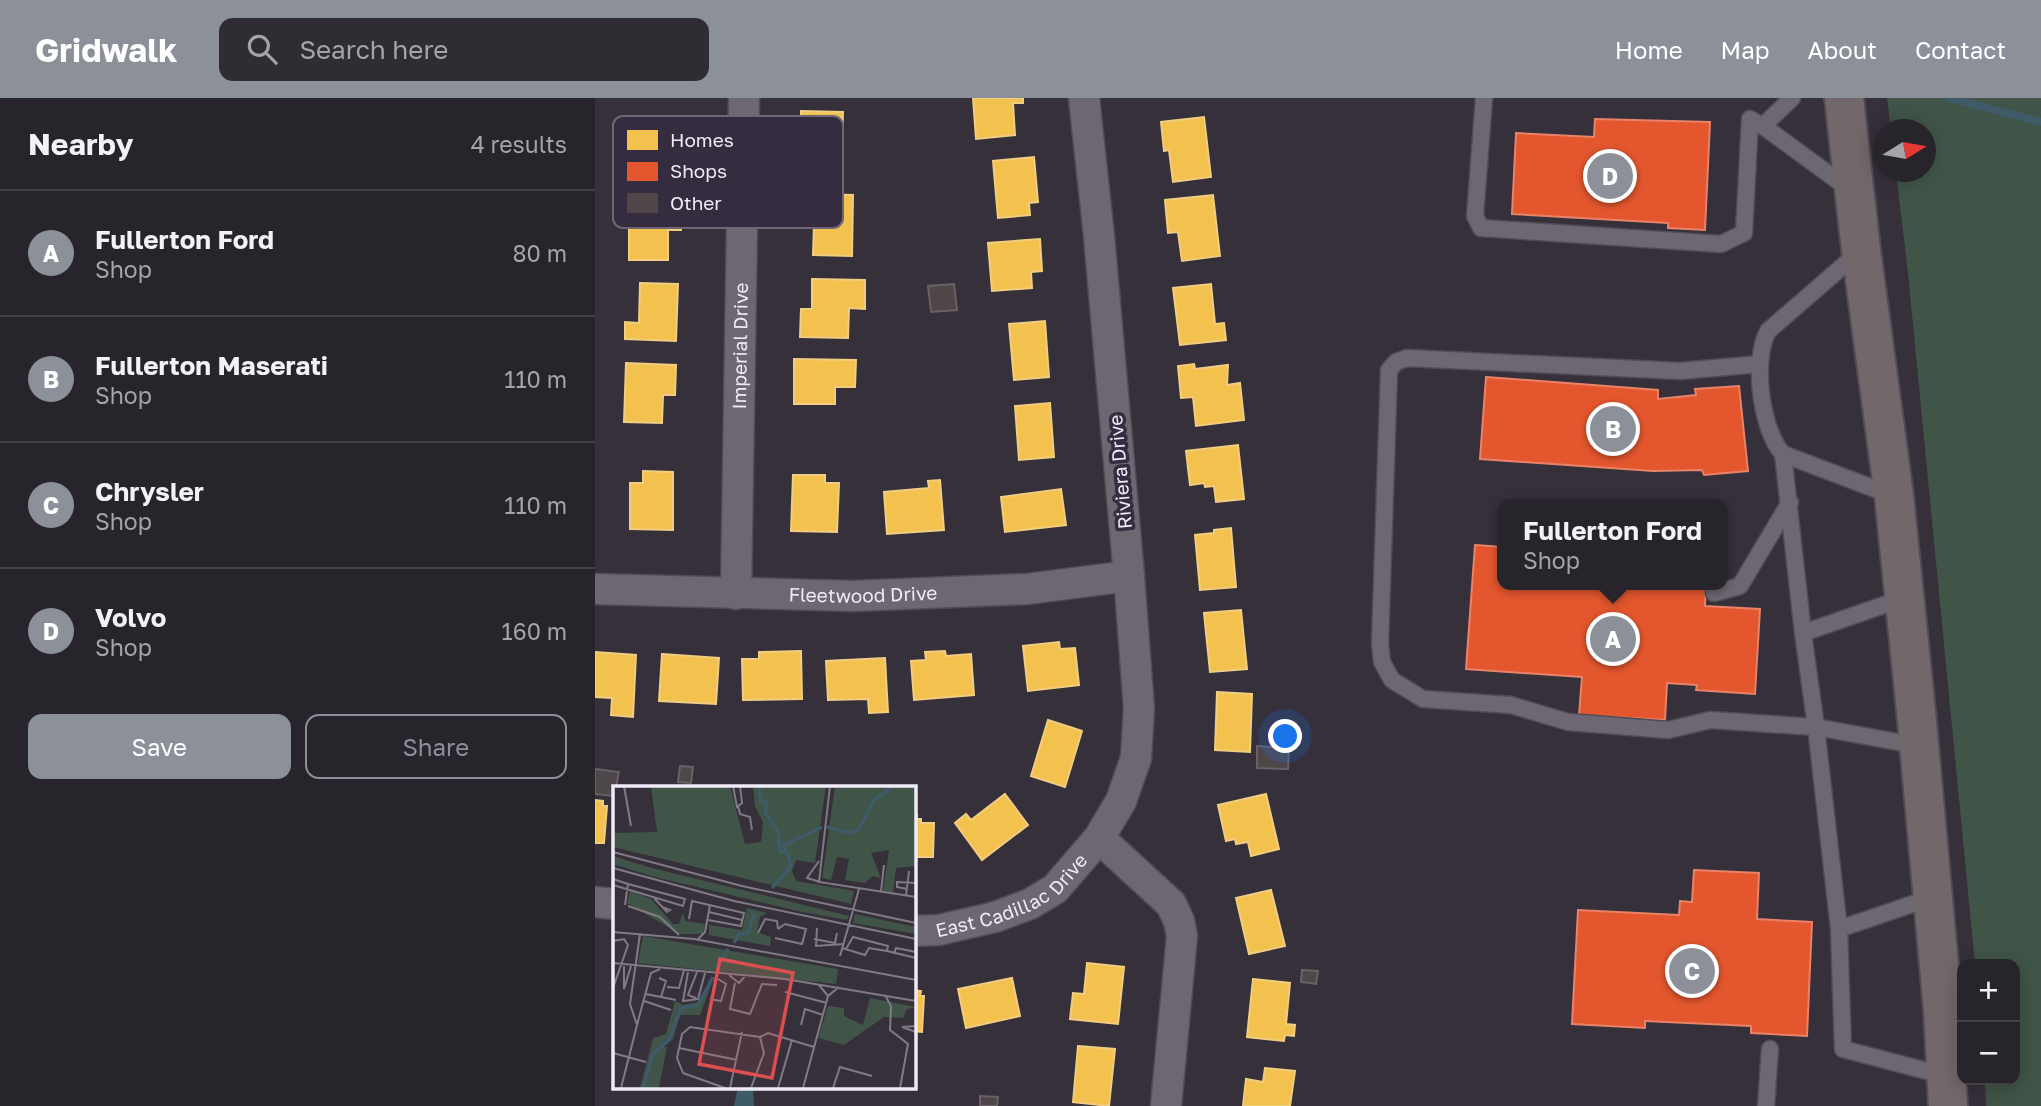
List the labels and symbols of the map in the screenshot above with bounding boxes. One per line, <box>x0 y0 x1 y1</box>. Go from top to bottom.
legend <box>613 116 843 228</box>
north arrow <box>1873 119 1936 182</box>
text: Homes <box>670 128 734 151</box>
pin: D <box>1587 150 1633 202</box>
text: Shops <box>670 159 727 182</box>
text: Other <box>670 191 722 214</box>
street label: Imperial Drive <box>727 282 752 410</box>
pin: B <box>1590 403 1636 455</box>
street label: Riviera Drive <box>1103 414 1136 530</box>
street label: Fleetwood Drive <box>788 581 938 607</box>
pin: A <box>1590 613 1636 665</box>
your location <box>1268 719 1302 753</box>
inset map <box>613 786 915 1088</box>
street label: East Cadillac Drive <box>933 849 1091 941</box>
pin: C <box>1669 945 1715 997</box>

